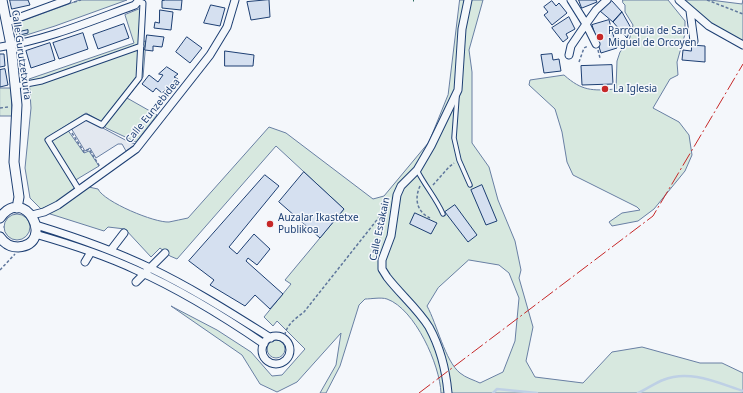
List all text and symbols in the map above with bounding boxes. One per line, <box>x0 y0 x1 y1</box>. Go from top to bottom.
street label: Calle Gurutzetxuria <box>9 9 33 101</box>
place label: Parroquia de San Miguel de Orcoyen <box>608 25 696 48</box>
marker: Parroquia de San Miguel de Orcoyen <box>595 32 605 42</box>
street label: Calle Eunzebidea <box>123 76 183 146</box>
place label: La Iglesia <box>613 83 657 95</box>
marker: La Iglesia <box>600 84 610 94</box>
street label: Calle Estakain <box>367 196 393 262</box>
place label: Auzalar Ikastetxe Publikoa <box>278 212 359 236</box>
marker: Auzalar Ikastetxe Publikoa <box>265 219 275 229</box>

